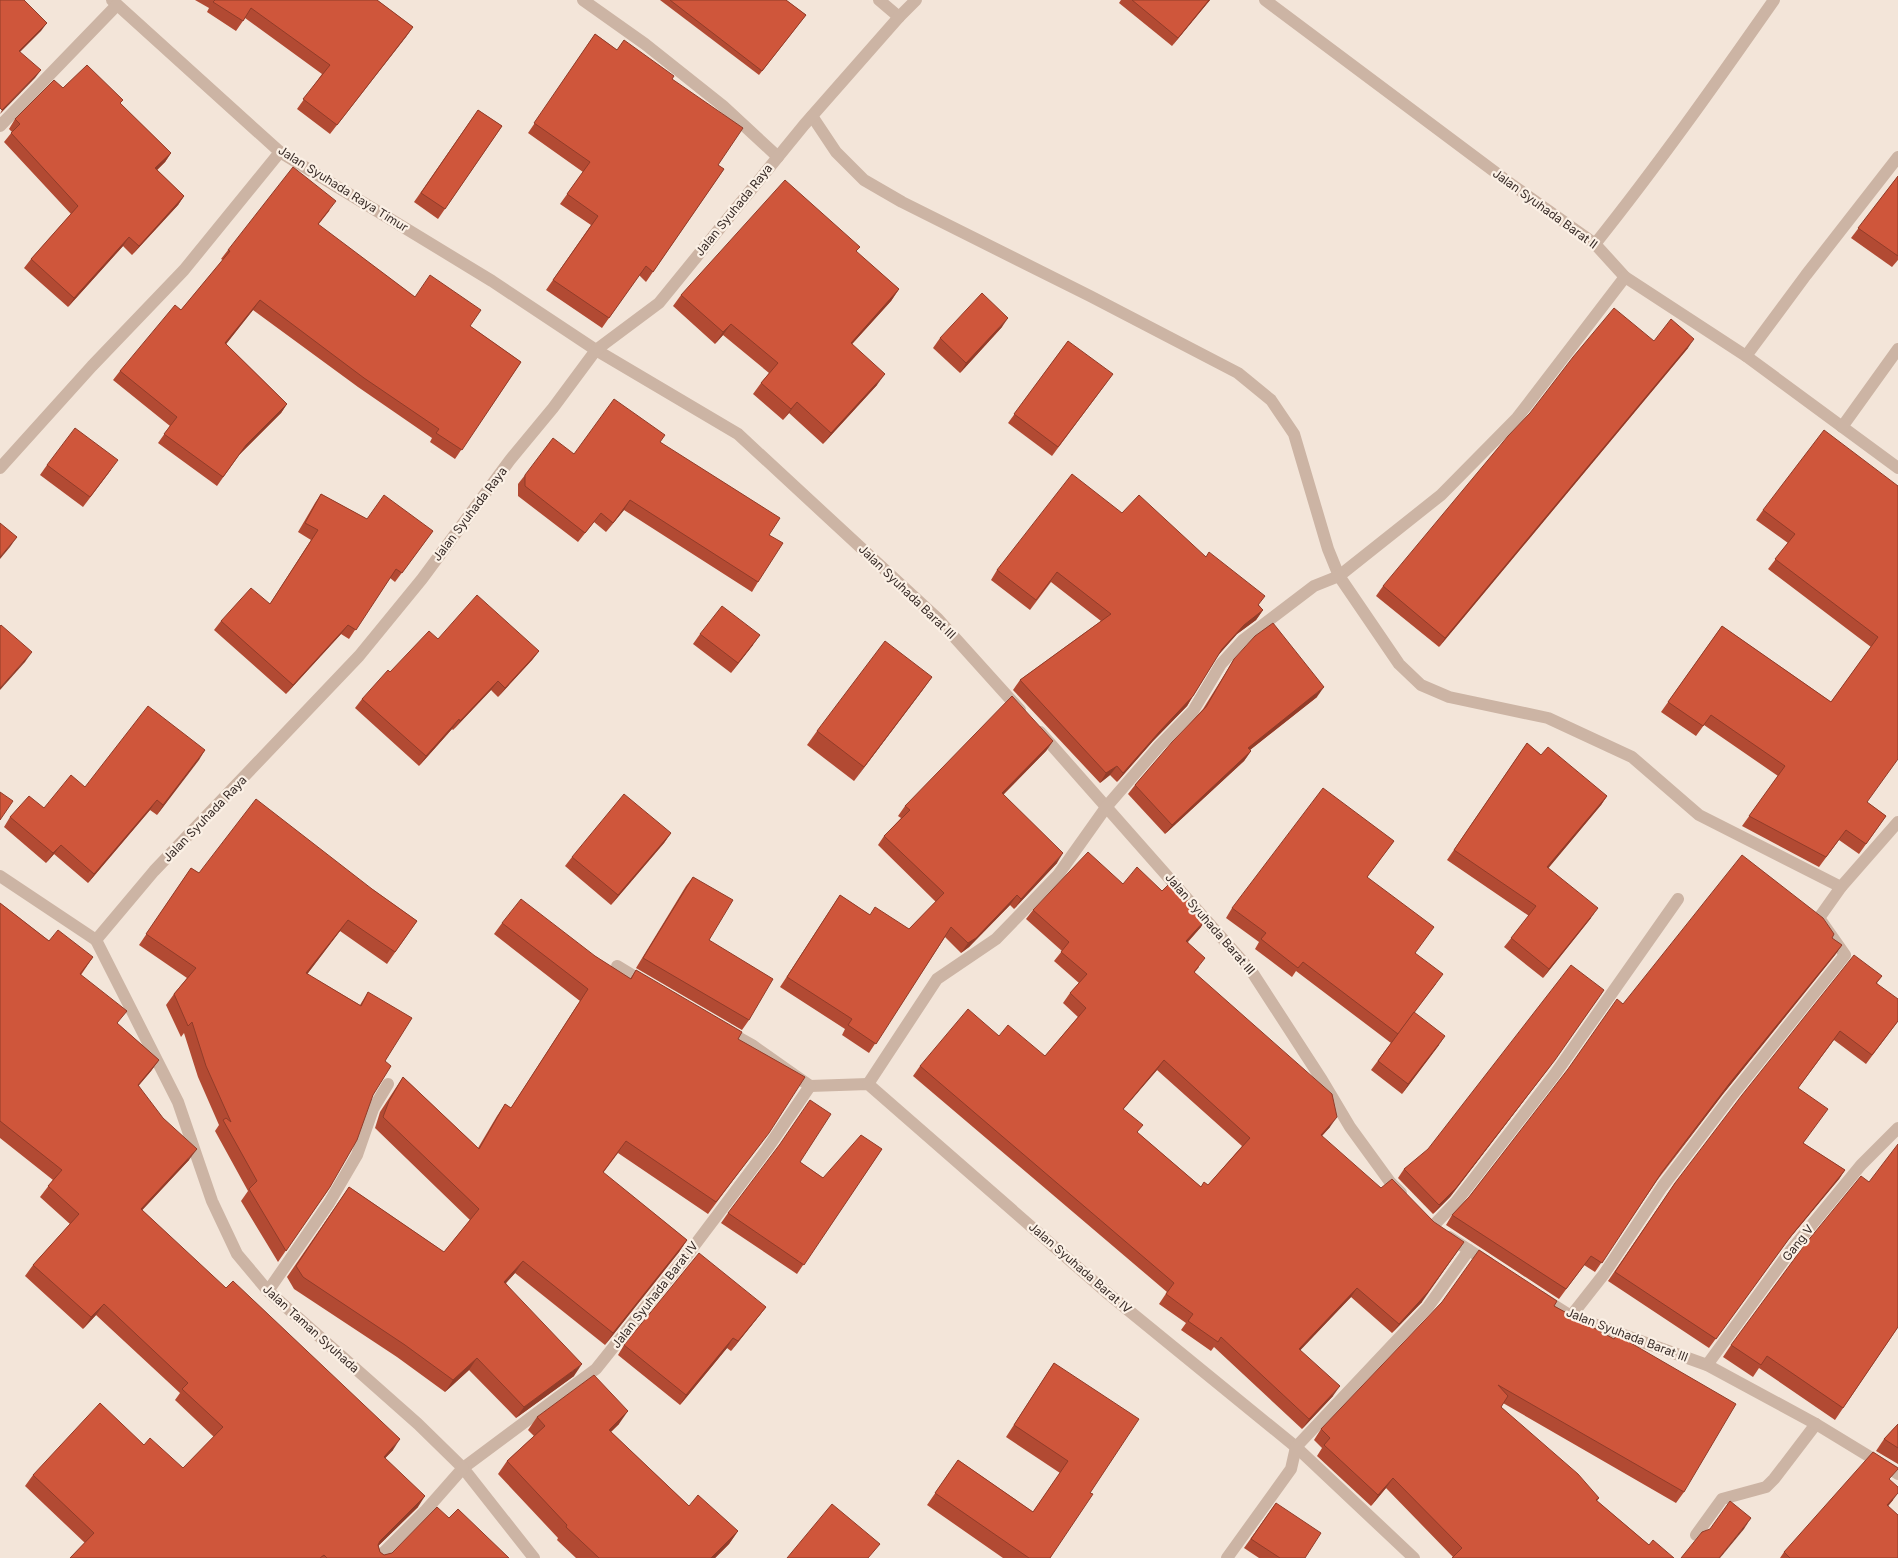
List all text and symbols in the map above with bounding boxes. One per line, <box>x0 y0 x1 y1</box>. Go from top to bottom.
street label: Jalan Syuhada Raya Timur <box>276 142 411 235</box>
street label: Jalan Syuhada Raya <box>692 161 775 259</box>
street label: Jalan Syuhada Barat II <box>1490 165 1601 252</box>
street label: Jalan Syuhada Raya <box>429 464 510 564</box>
street label: Jalan Syuhada Barat III <box>856 541 959 642</box>
street label: Jalan Syuhada Raya <box>160 772 250 865</box>
street label: Jalan Syuhada Barat III <box>1162 870 1258 977</box>
street label: Jalan Syuhada Barat IV <box>1026 1219 1135 1316</box>
street label: Gang V <box>1779 1222 1816 1264</box>
street label: Jalan Syuhada Barat IV <box>608 1238 701 1351</box>
street label: Jalan Taman Syuhada <box>260 1281 363 1376</box>
street label: Jalan Syuhada Barat III <box>1564 1304 1690 1365</box>

